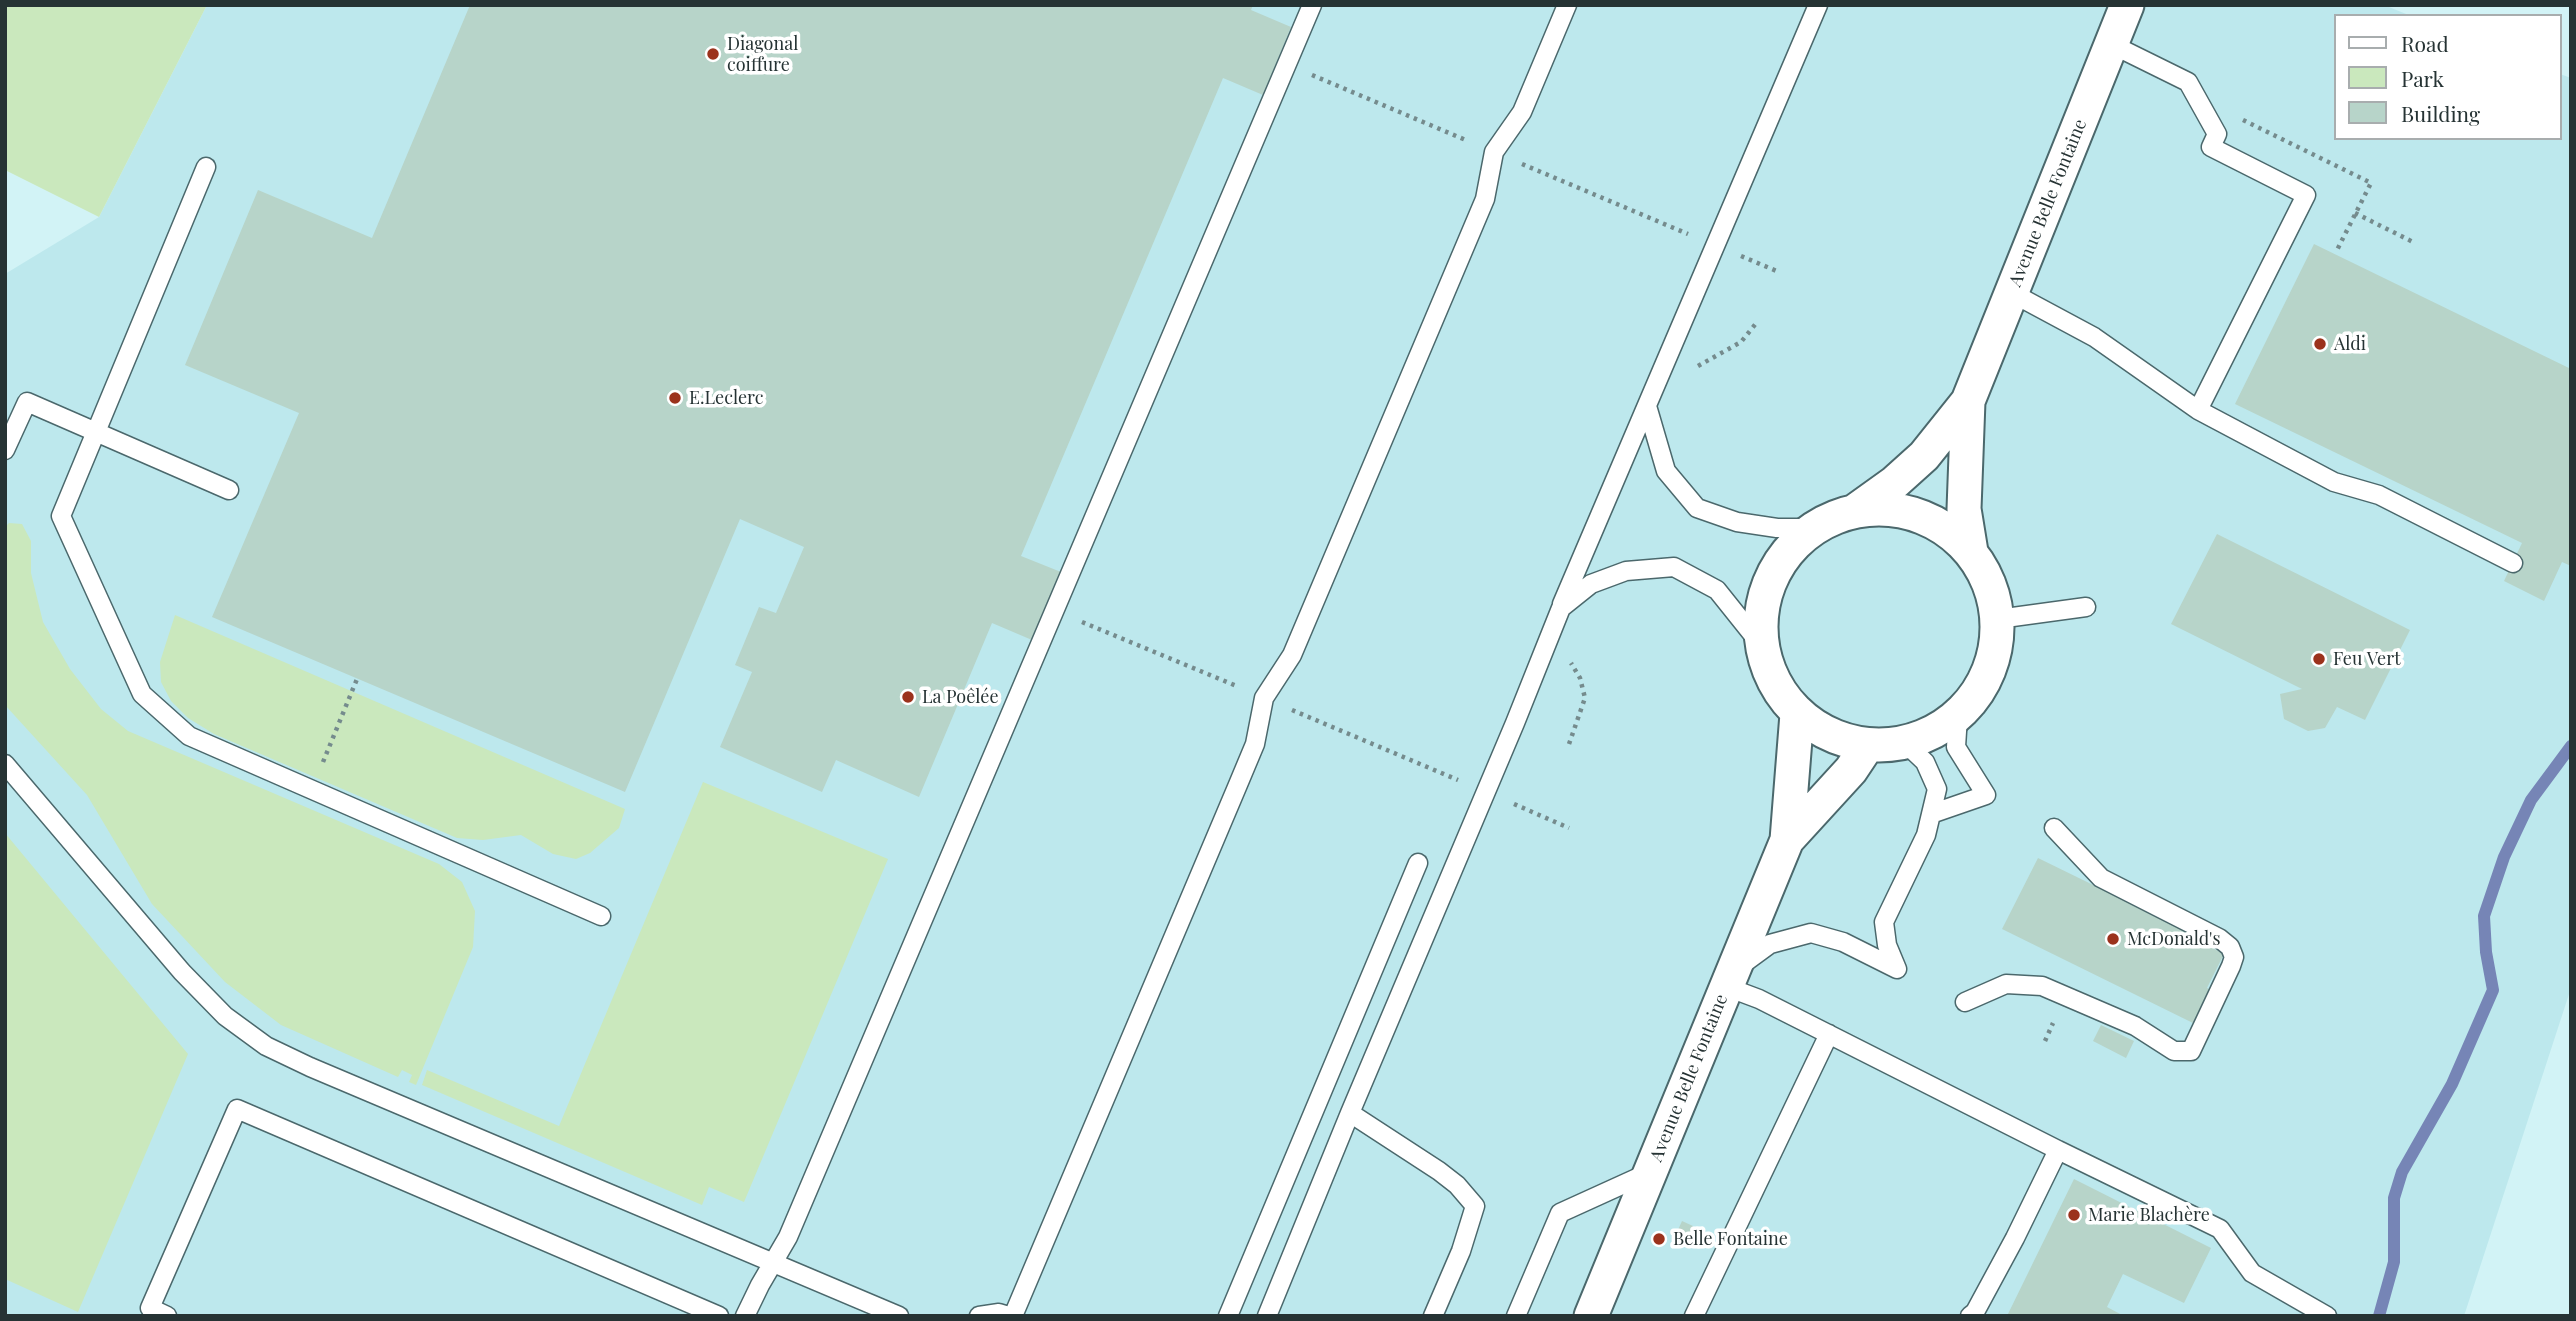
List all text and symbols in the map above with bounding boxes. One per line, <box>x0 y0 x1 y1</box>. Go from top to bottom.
legend <box>2334 14 2562 140</box>
text: Road <box>2401 29 2449 57</box>
place label: Diagonal coiffure <box>727 33 798 76</box>
marker: Diagonal coiffure <box>705 46 721 62</box>
text: Park <box>2401 64 2444 92</box>
text: Building <box>2401 99 2480 127</box>
street label: Avenue Belle Fontaine <box>2004 116 2092 290</box>
place label: Aldi <box>2334 333 2366 355</box>
marker: Aldi <box>2312 336 2328 352</box>
place label: E.Leclerc <box>689 387 763 409</box>
marker: E.Leclerc <box>667 390 683 406</box>
place label: Feu Vert <box>2333 648 2401 670</box>
marker: Feu Vert <box>2311 651 2327 667</box>
place label: La Poêlée <box>922 686 999 708</box>
marker: La Poêlée <box>900 689 916 705</box>
place label: McDonald's <box>2127 928 2221 950</box>
marker: McDonald's <box>2105 931 2121 947</box>
street label: Avenue Belle Fontaine <box>1645 991 1733 1165</box>
place label: Marie Blachère <box>2088 1204 2210 1226</box>
marker: Marie Blachère <box>2066 1207 2082 1223</box>
place label: Belle Fontaine <box>1673 1228 1788 1250</box>
marker: Belle Fontaine <box>1651 1231 1667 1247</box>

